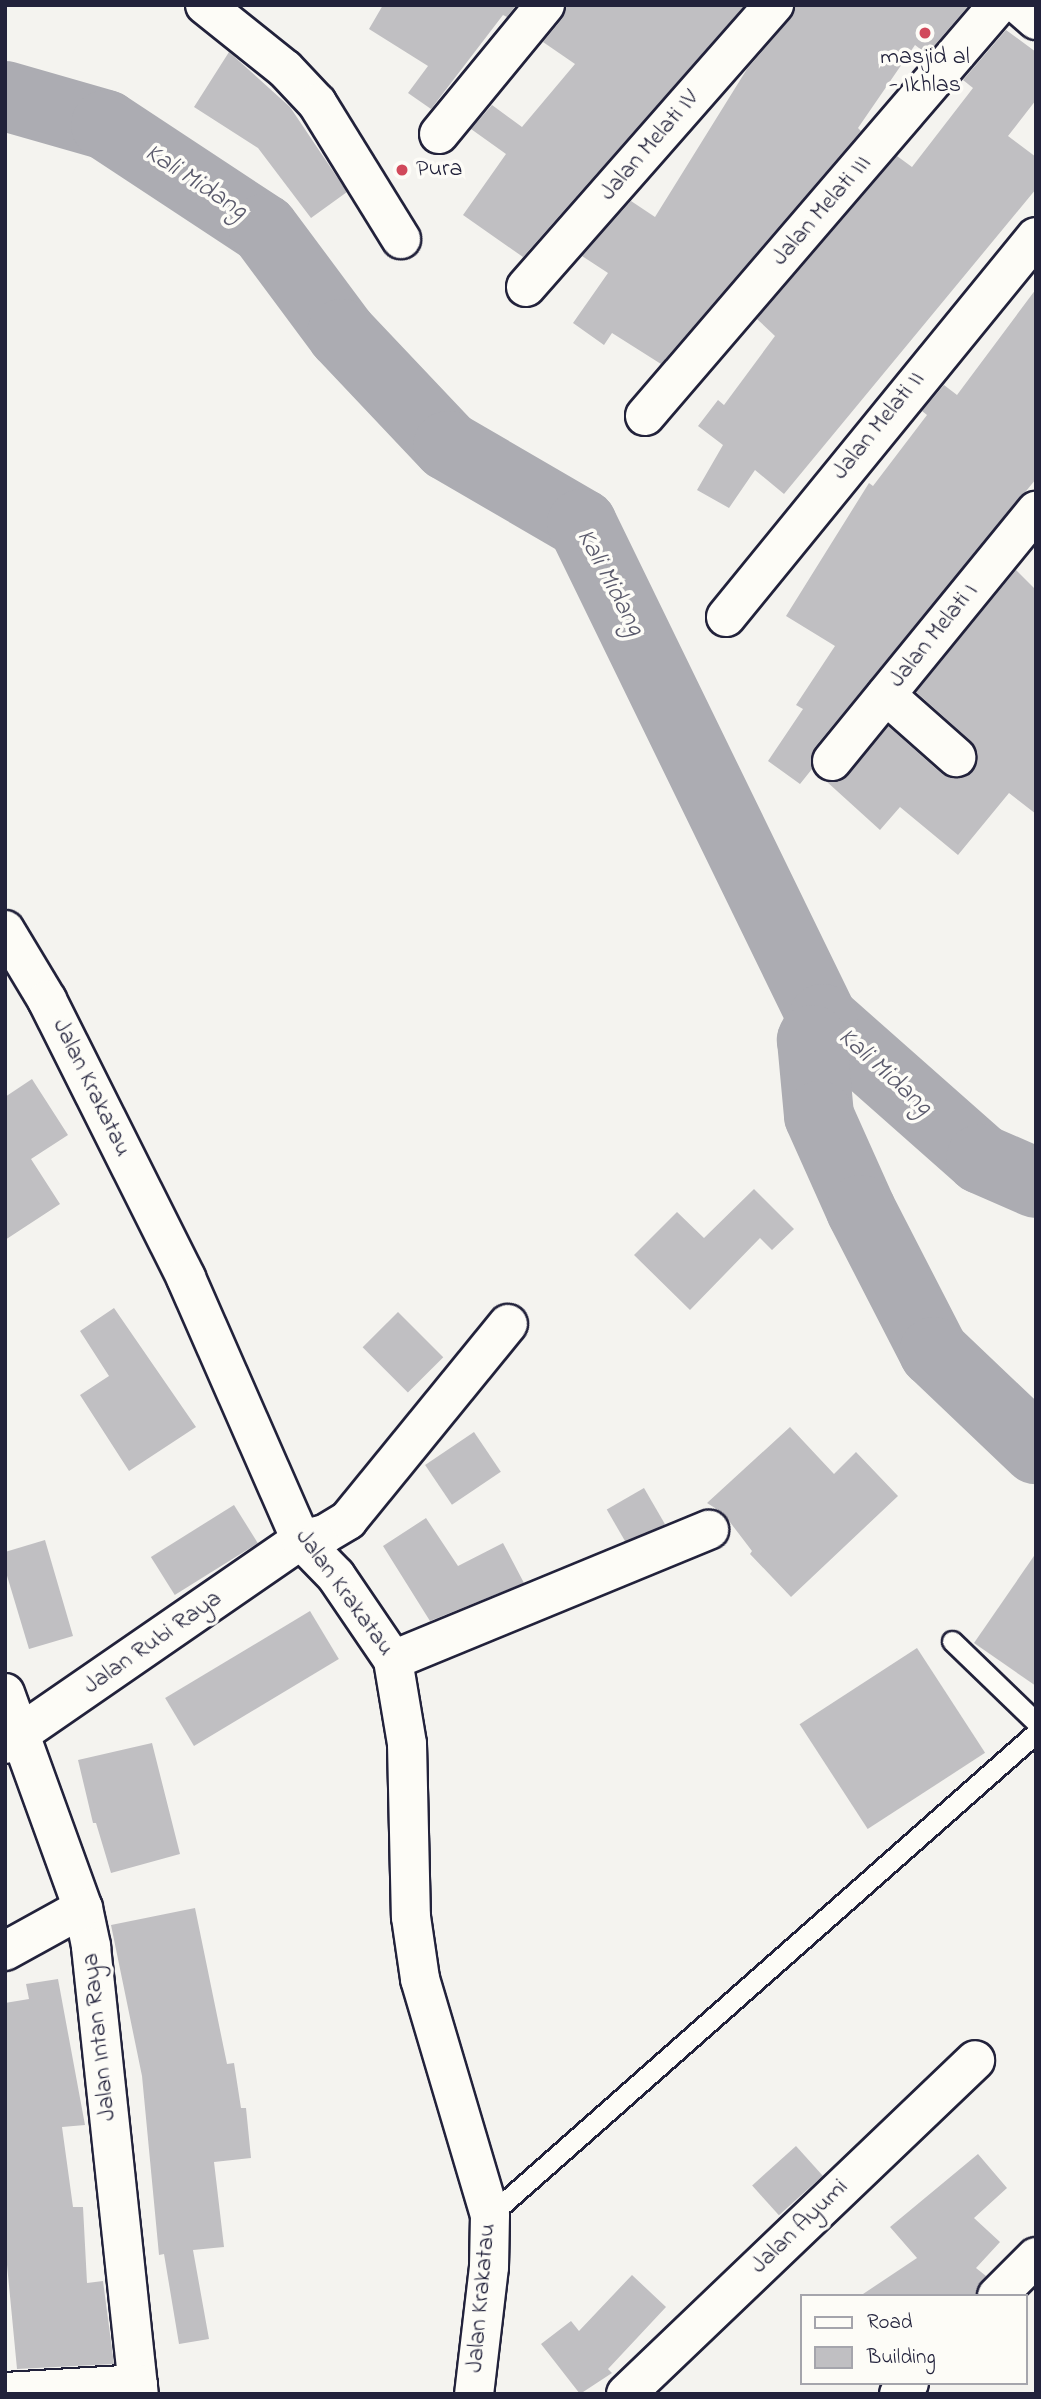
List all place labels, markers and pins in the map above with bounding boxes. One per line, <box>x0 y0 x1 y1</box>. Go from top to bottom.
marker: masjid al - Ikhlas <box>917 25 933 41</box>
place label: masjid al - Ikhlas <box>880 44 970 100</box>
place label: Pura <box>416 156 463 184</box>
marker: Pura <box>394 162 410 178</box>

